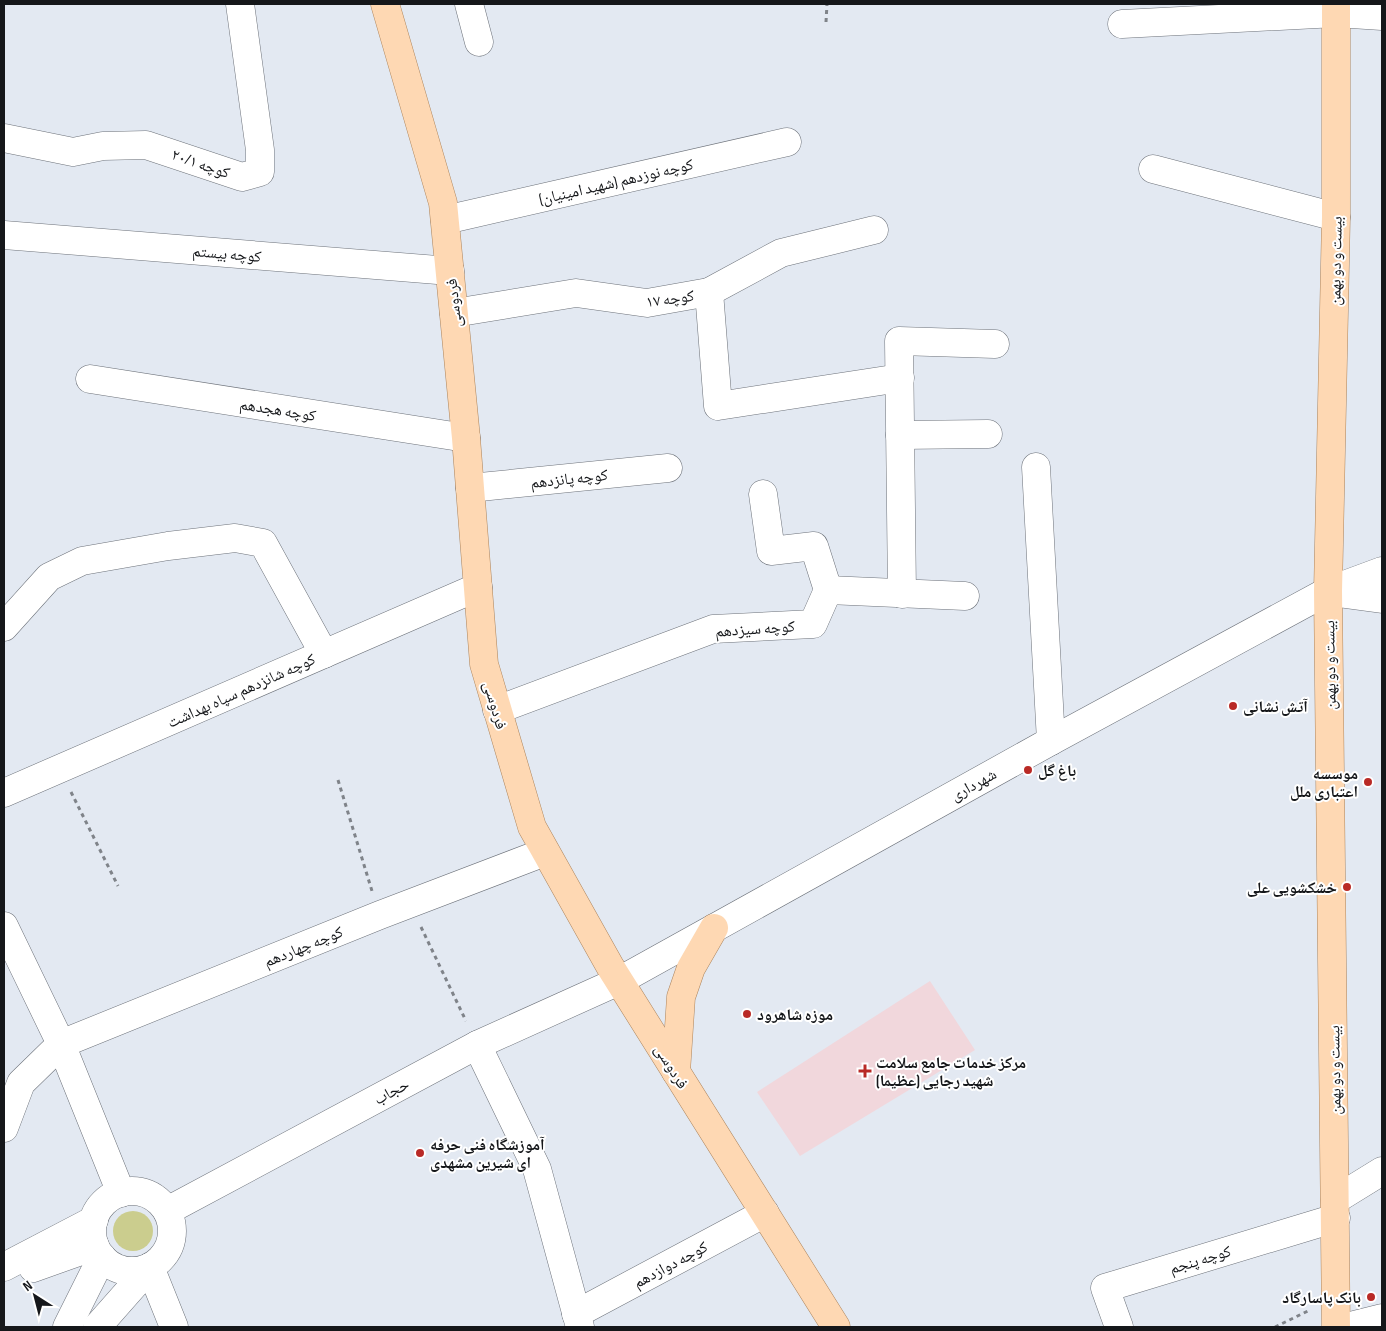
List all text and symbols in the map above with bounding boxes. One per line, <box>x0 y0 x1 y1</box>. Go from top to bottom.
street label: کوچه ۲۰/۱ <box>169 146 232 183</box>
street label: کوچه نوزدهم (شهید امینیان) <box>537 155 696 209</box>
street label: بیست و دو بهمن <box>1326 216 1347 306</box>
street label: کوچه بیستم <box>192 242 262 267</box>
street label: فردوسی <box>442 278 466 328</box>
street label: ۱۷ کوچه <box>645 287 696 312</box>
street label: کوچه هجدهم <box>238 395 318 426</box>
street label: کوچه پانزدهم <box>530 466 609 493</box>
street label: کوچه سیزدهم <box>715 617 796 642</box>
street label: بیست و دو بهمن <box>1320 620 1341 710</box>
street label: کوچه شانزدهم سپاه بهداشت <box>165 650 319 733</box>
street label: فردوسی <box>479 679 510 732</box>
place label: آتش نشانی <box>1243 698 1308 717</box>
marker: آتش نشانی <box>1227 700 1239 712</box>
place label: باغ گل <box>1038 762 1076 781</box>
marker: باغ گل <box>1022 764 1034 776</box>
street label: شهرداری <box>947 765 1000 806</box>
place label: موسسه اعتباری ملل <box>1290 765 1358 802</box>
marker: موسسه اعتباری ملل <box>1362 776 1374 788</box>
place label: خشکشویی علی <box>1247 879 1337 898</box>
marker: خشکشویی علی <box>1341 881 1353 893</box>
street label: کوچه چهاردهم <box>261 923 346 972</box>
place label: موزه شاهرود <box>757 1006 833 1025</box>
marker: موزه شاهرود <box>741 1008 753 1020</box>
street label: بیست و دو بهمن <box>1325 1025 1346 1115</box>
street label: فردوسی <box>650 1041 692 1093</box>
place label: مرکز خدمات جامع سلامت شهید رجایی (عظیما) <box>876 1054 1026 1091</box>
marker: مرکز خدمات جامع سلامت شهید رجایی (عظیما) <box>858 1064 872 1078</box>
street label: حجاب <box>371 1075 413 1109</box>
place label: آموزشگاه فنی حرفه ای شیرین مشهدی <box>430 1136 545 1173</box>
marker: آموزشگاه فنی حرفه ای شیرین مشهدی <box>414 1147 426 1159</box>
street label: کوچه دوازدهم <box>630 1238 711 1293</box>
street label: کوچه پنجم <box>1167 1242 1234 1279</box>
north arrow <box>10 1271 60 1321</box>
text: N <box>20 1277 36 1295</box>
place label: بانک پاسارگاد <box>1282 1289 1361 1308</box>
marker: بانک پاسارگاد <box>1365 1291 1377 1303</box>

